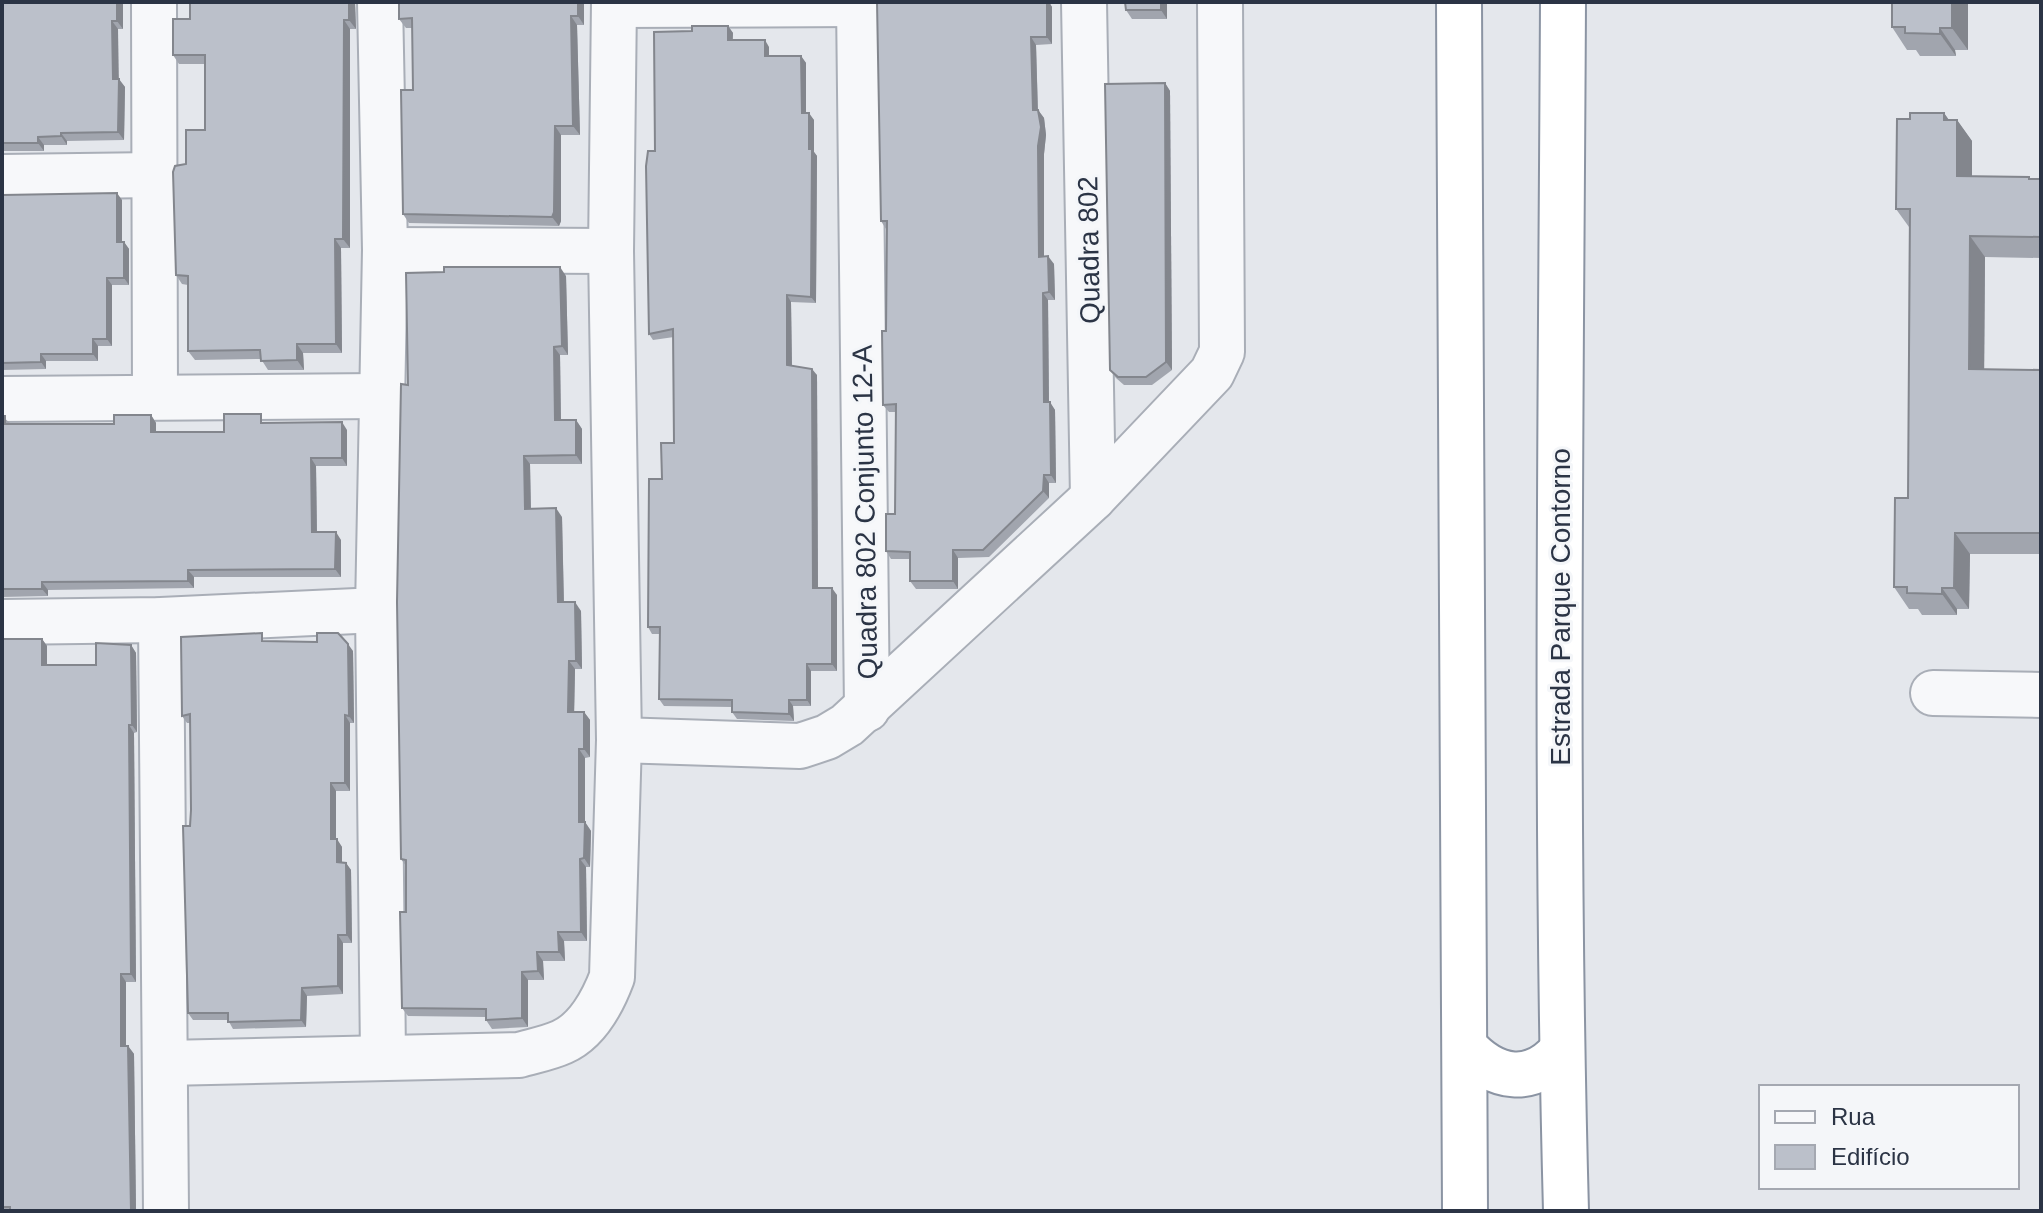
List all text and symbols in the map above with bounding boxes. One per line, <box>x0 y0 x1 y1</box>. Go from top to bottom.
street label: Quadra 802 <box>1072 176 1106 324</box>
street label: Quadra 802 Conjunto 12-A <box>847 344 883 680</box>
street label: Estrada Parque Contorno <box>1545 448 1576 766</box>
legend <box>1759 1085 2019 1189</box>
text: Rua <box>1831 1103 1876 1130</box>
text: Edifício <box>1831 1143 1910 1170</box>

